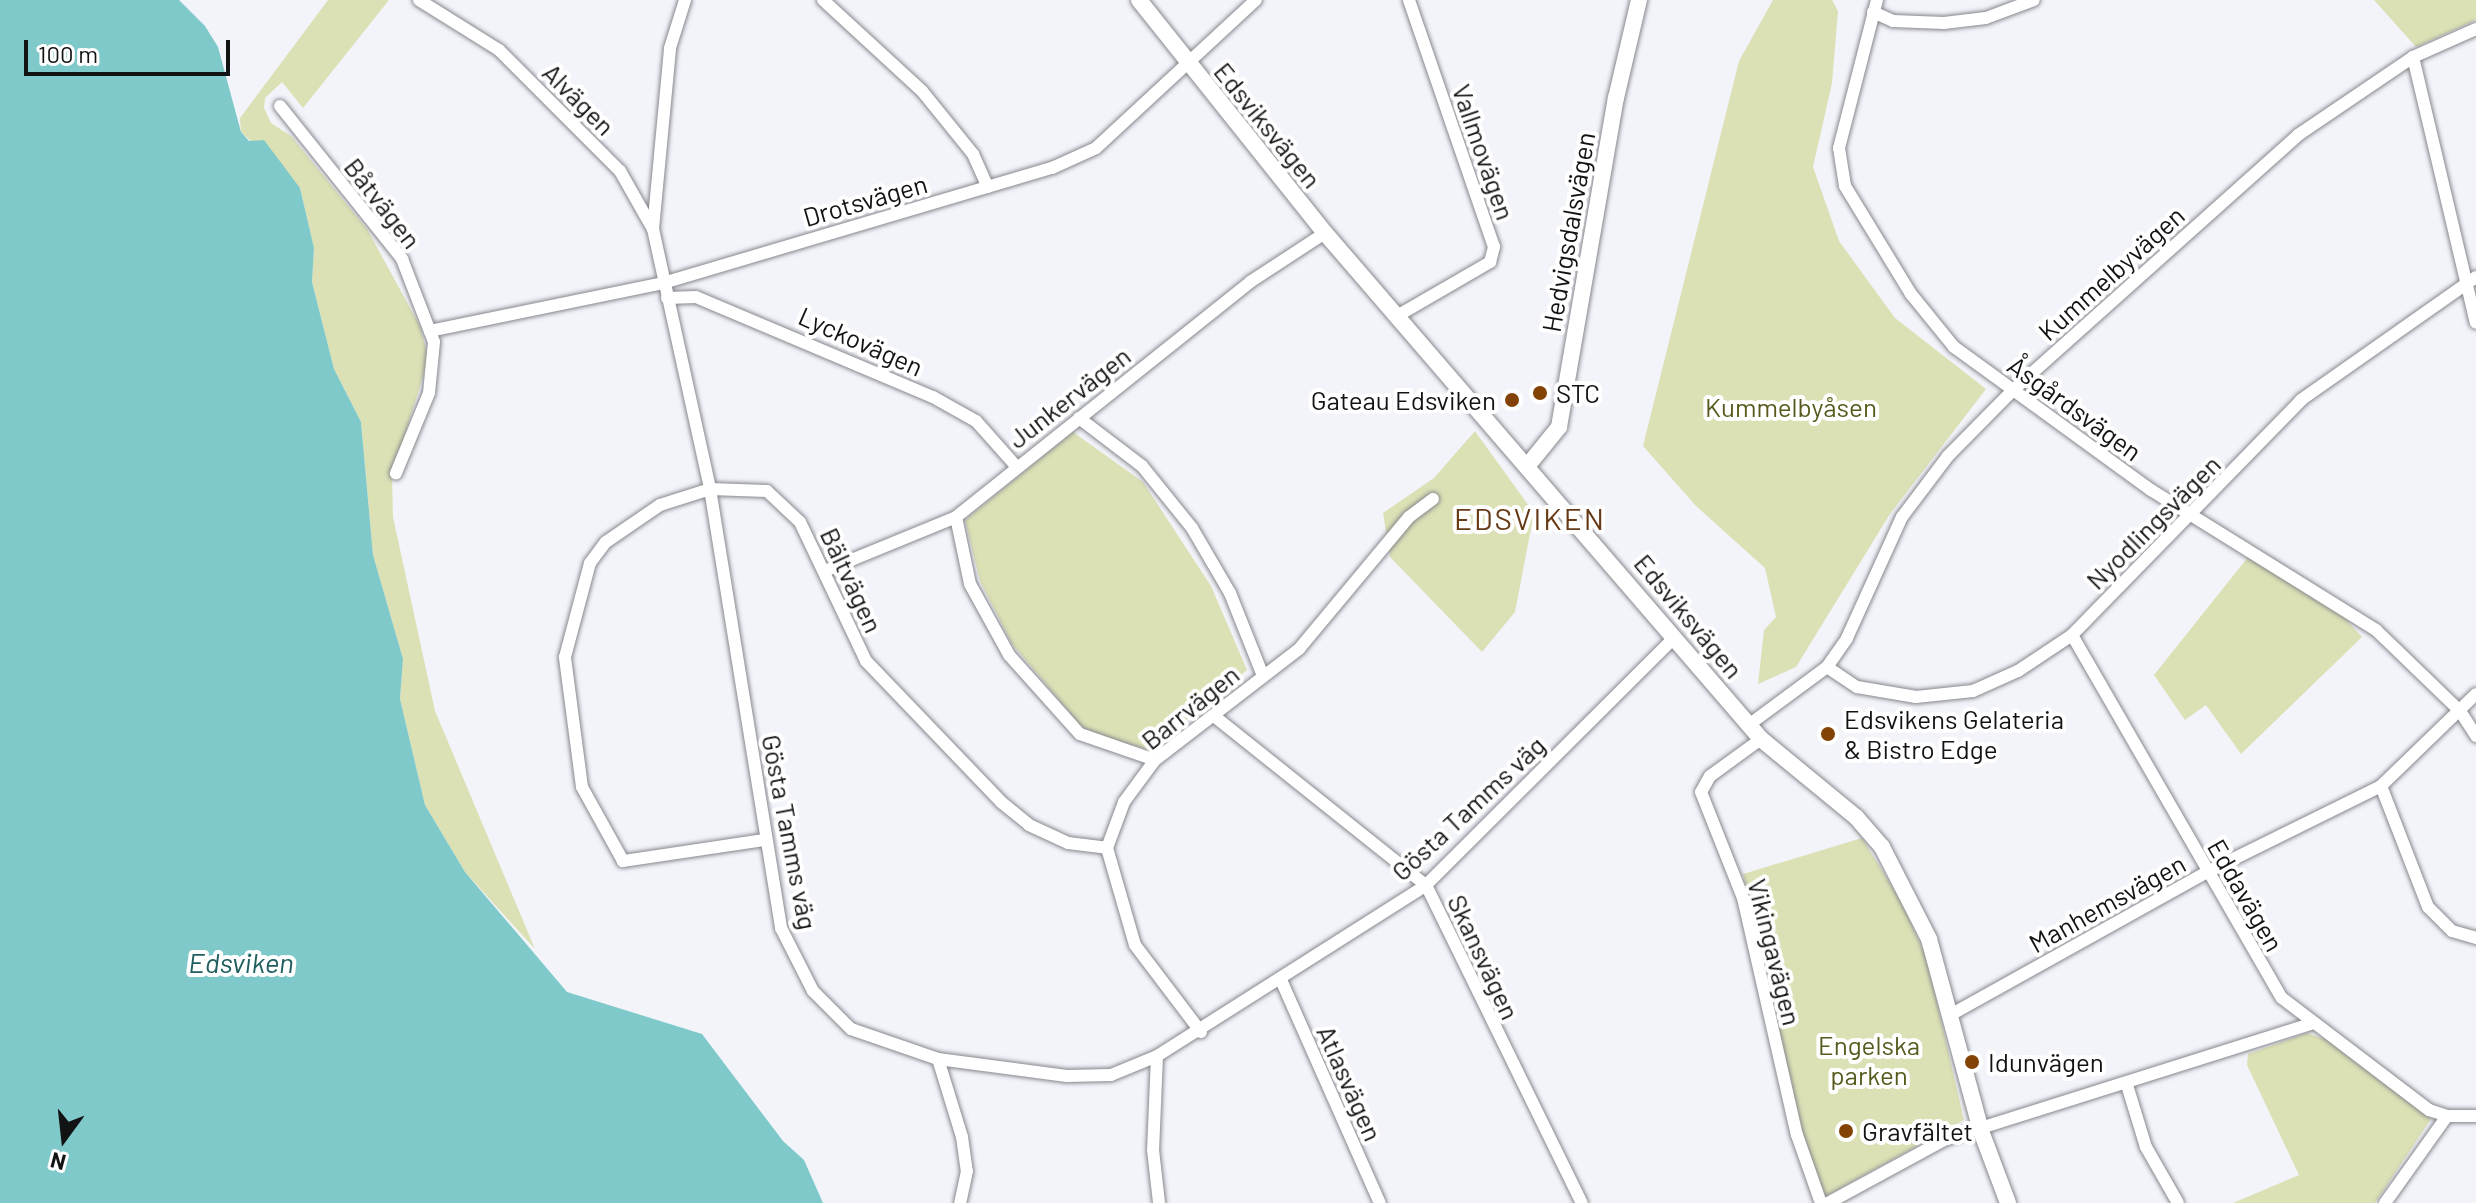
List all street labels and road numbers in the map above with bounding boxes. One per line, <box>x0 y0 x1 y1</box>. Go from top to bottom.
street label: Edsviksvägen <box>1208 56 1328 194</box>
street label: Alvägen <box>537 57 621 141</box>
street label: Vallmovägen <box>1446 80 1522 224</box>
street label: Hedvigsdalsvägen <box>1535 130 1601 334</box>
street label: Båtvägen <box>338 152 428 254</box>
street label: Drotsvägen <box>799 167 931 233</box>
street label: Kummelbyvägen <box>2032 199 2190 347</box>
street label: Lyckovägen <box>794 300 928 382</box>
street label: Junkervägen <box>1002 340 1136 454</box>
street label: Åsgårdsvägen <box>2002 349 2148 467</box>
street label: Nyodlingsvägen <box>2080 449 2226 595</box>
street label: Bältvägen <box>814 523 890 637</box>
street label: Edsviksvägen <box>1628 548 1750 684</box>
street label: Barrvägen <box>1135 658 1245 756</box>
street label: Gösta Tamms väg <box>1385 729 1551 887</box>
street label: Gösta Tamms väg <box>756 732 824 932</box>
street label: Eddavägen <box>2201 833 2291 957</box>
street label: Manhemsvägen <box>2023 847 2191 959</box>
street label: Vikingavägen <box>1742 876 1808 1028</box>
street label: Skansvägen <box>1442 890 1526 1024</box>
street label: Atlasvägen <box>1311 1020 1389 1146</box>

